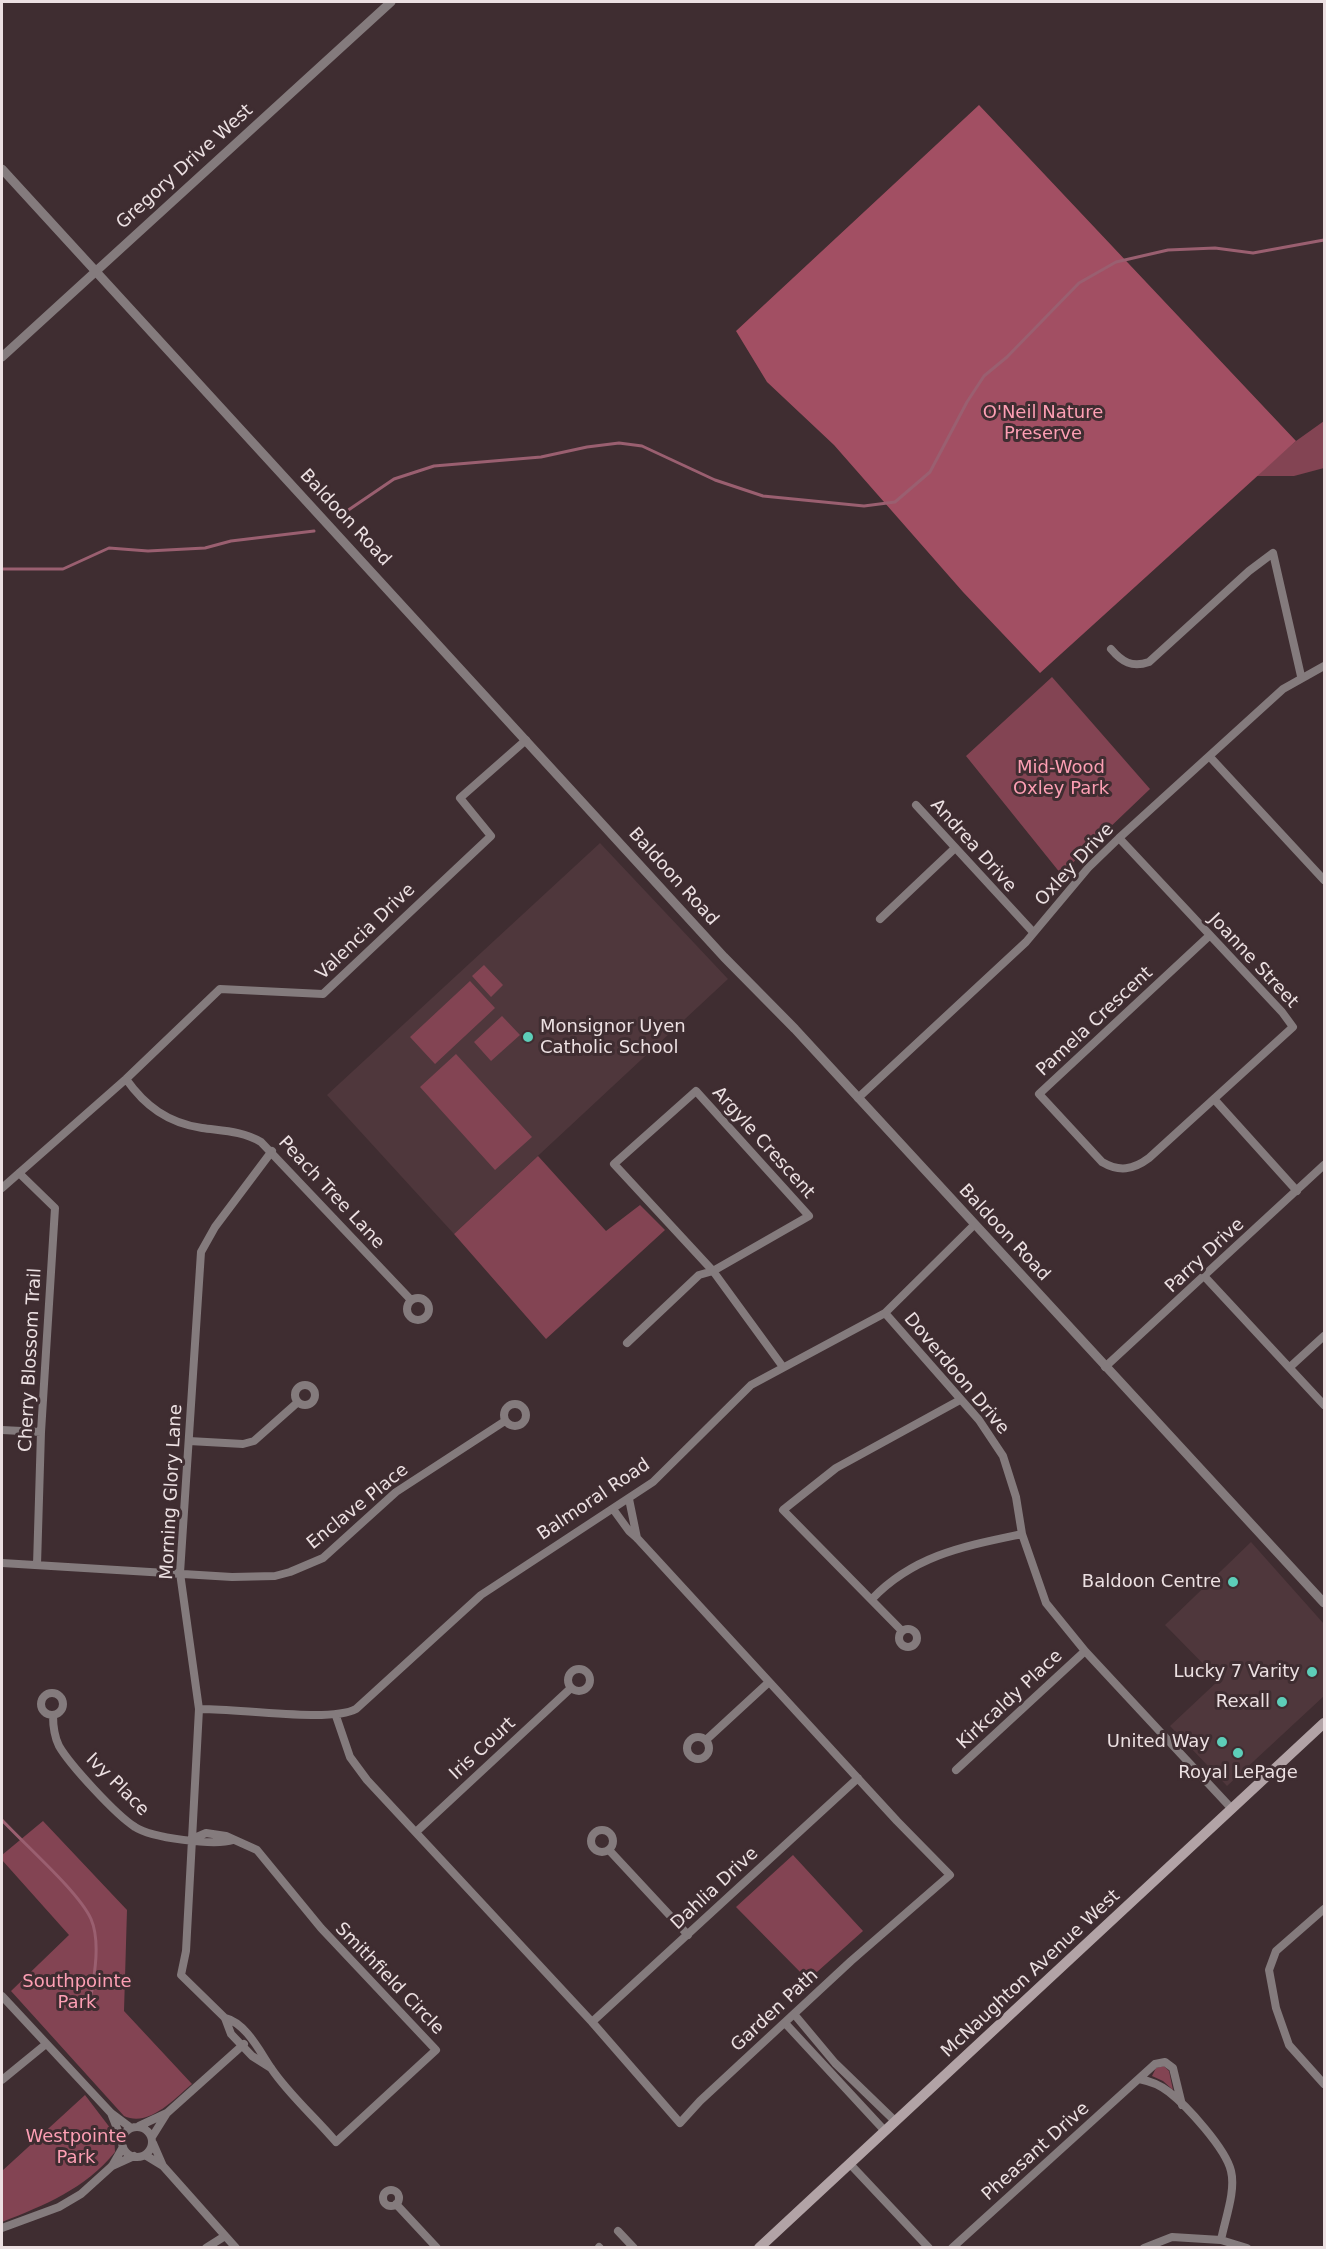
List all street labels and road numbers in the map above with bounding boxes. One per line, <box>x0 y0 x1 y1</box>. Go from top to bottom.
street label: Gregory Drive West <box>112 100 258 234</box>
street label: Baldoon Road <box>295 465 395 571</box>
street label: Andrea Drive <box>926 795 1020 897</box>
street label: Oxley Drive <box>1031 819 1119 911</box>
street label: Baldoon Road <box>623 824 723 930</box>
street label: Valencia Drive <box>312 879 420 985</box>
street label: Joanne Street <box>1204 909 1302 1013</box>
street label: Pamela Crescent <box>1032 963 1158 1081</box>
street label: Argyle Crescent <box>707 1083 819 1203</box>
street label: Peach Tree Lane <box>273 1132 389 1254</box>
street label: Baldoon Road <box>954 1180 1054 1286</box>
street label: Parry Drive <box>1161 1214 1249 1298</box>
street label: Cherry Blossom Trail <box>15 1268 47 1452</box>
street label: Doverdoon Drive <box>899 1309 1013 1439</box>
street label: Morning Glory Lane <box>157 1404 187 1580</box>
street label: Balmoral Road <box>534 1454 654 1546</box>
street label: Enclave Place <box>303 1460 413 1554</box>
street label: Kirkcaldy Place <box>953 1646 1067 1754</box>
street label: Iris Court <box>446 1713 520 1785</box>
street label: Ivy Place <box>81 1749 153 1821</box>
street label: Dahlia Drive <box>667 1843 763 1935</box>
street label: McNaughton Avenue West <box>937 1886 1125 2062</box>
street label: Smithfield Circle <box>330 1918 448 2040</box>
street label: Garden Path <box>727 1965 823 2057</box>
street label: Pheasant Drive <box>978 2098 1094 2206</box>

